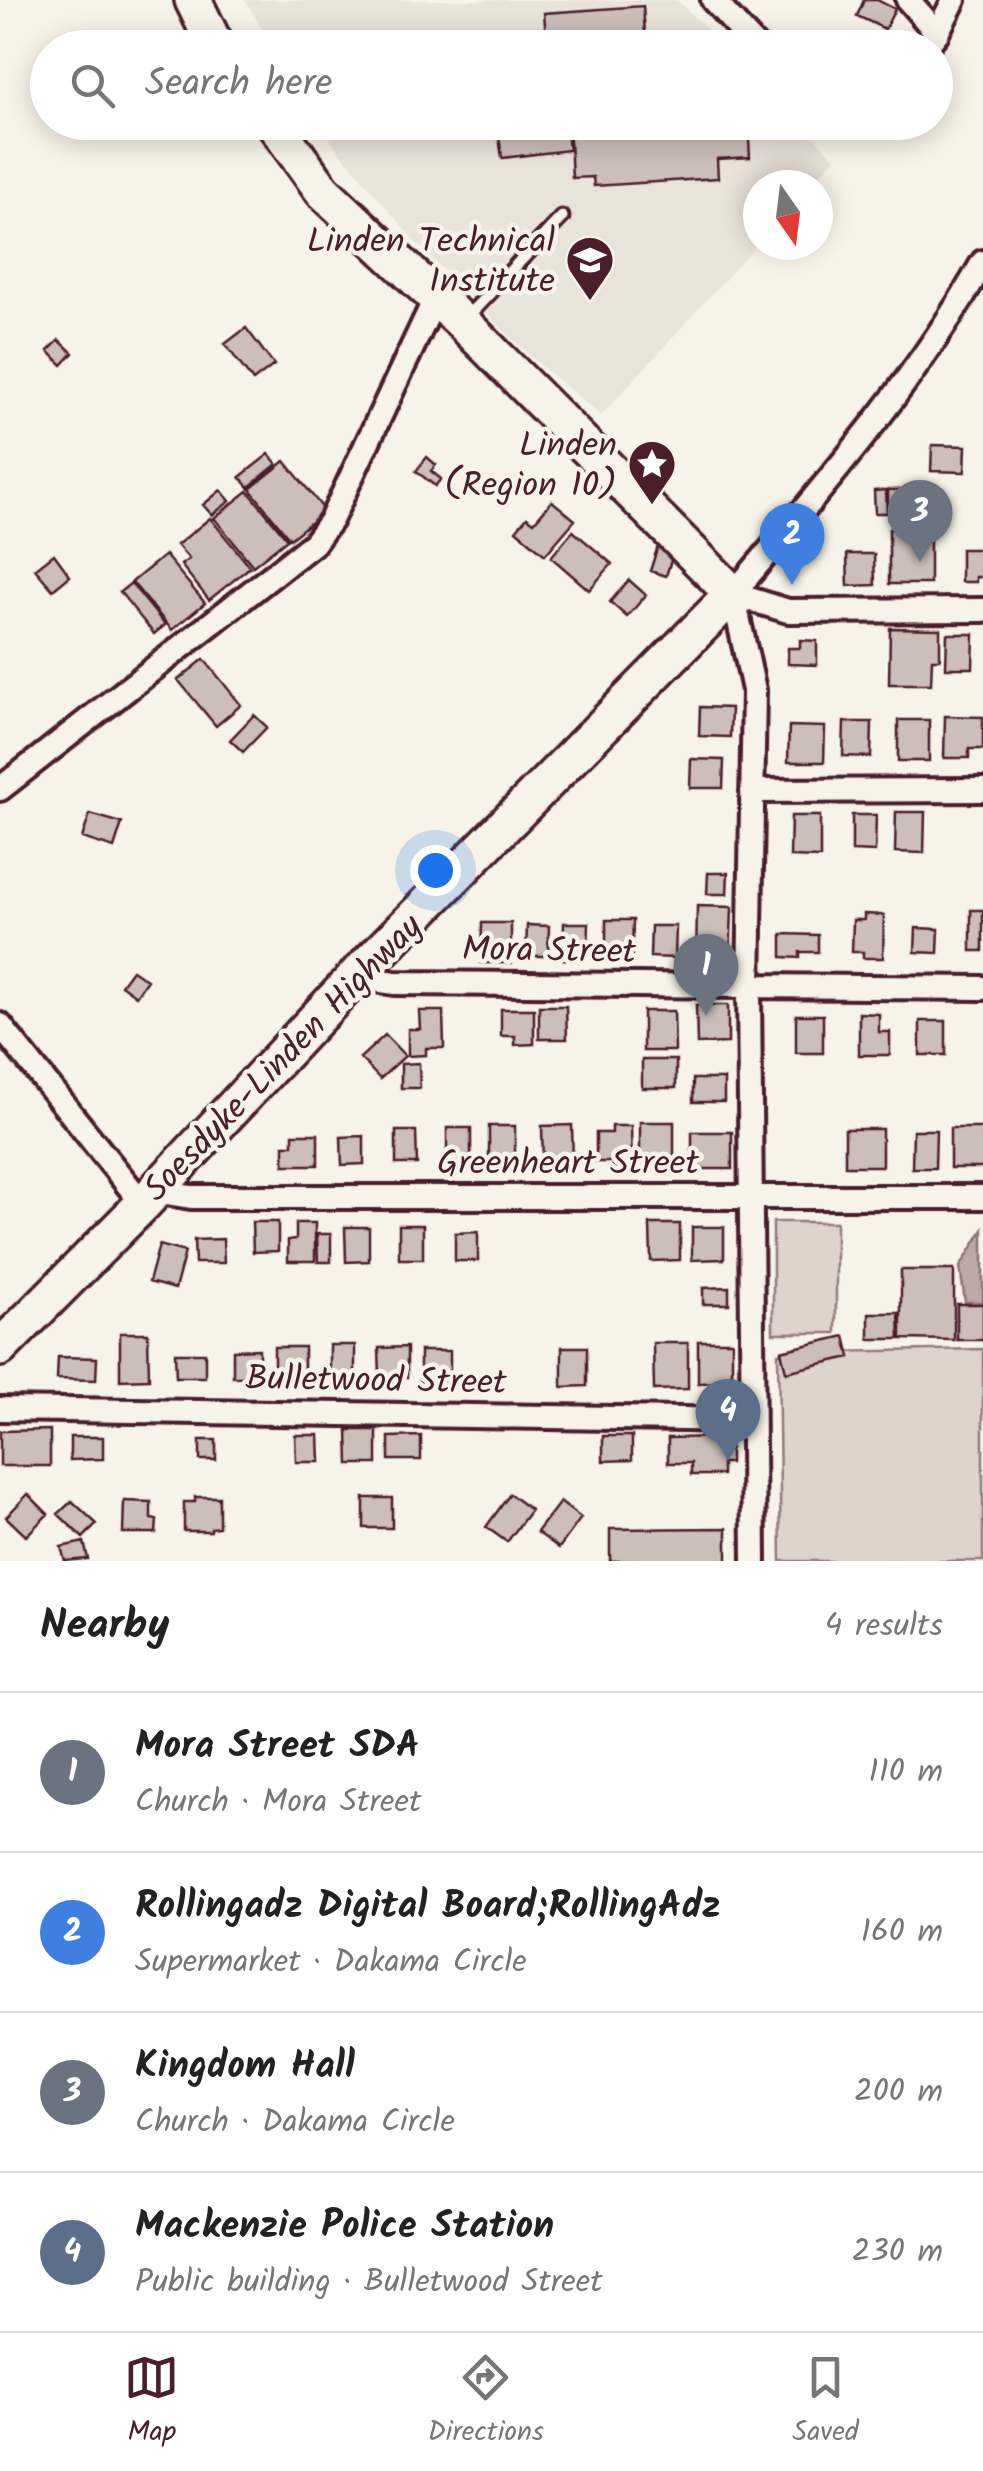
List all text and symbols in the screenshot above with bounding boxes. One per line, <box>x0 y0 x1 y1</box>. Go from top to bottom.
search box <box>30 30 953 140</box>
text: Search here <box>145 55 332 115</box>
icon: search <box>65 58 120 113</box>
north arrow <box>743 170 833 260</box>
place label: Linden Technical Institute <box>307 215 555 311</box>
school or university icon: Linden Technical Institute <box>564 234 616 302</box>
place label: Linden (Region 10) <box>444 419 617 515</box>
place icon: Linden (Region 10) <box>626 438 678 506</box>
pin: 3 <box>888 480 952 562</box>
pin: 2 <box>760 502 824 585</box>
your location <box>410 845 461 896</box>
street label: Soesdyke-Linden Highway <box>131 902 438 1216</box>
street label: Mora Street <box>461 922 637 982</box>
pin: 1 <box>674 934 738 1016</box>
street label: Greenheart Street <box>437 1137 699 1193</box>
street label: Bulletwood Street <box>245 1352 507 1412</box>
pin: 4 <box>696 1378 760 1461</box>
text: Nearby <box>40 1593 169 1660</box>
text: 4 results <box>825 1601 943 1652</box>
text: Mora Street SDA <box>135 1717 420 1777</box>
text: 1 <box>68 1747 77 1798</box>
text: 110 m <box>869 1747 943 1798</box>
text: Church · Mora Street <box>135 1777 421 1828</box>
text: Rollingadz Digital Board;RollingAdz <box>135 1877 720 1937</box>
text: 2 <box>63 1907 82 1958</box>
text: 160 m <box>861 1907 943 1958</box>
text: Supermarket · Dakama Circle <box>135 1937 527 1988</box>
text: Kingdom Hall <box>135 2037 355 2097</box>
text: 3 <box>64 2067 81 2118</box>
text: 200 m <box>854 2067 943 2118</box>
text: Church · Dakama Circle <box>135 2097 455 2148</box>
text: Mackenzie Police Station <box>135 2197 554 2257</box>
text: 4 <box>64 2227 81 2278</box>
text: 230 m <box>852 2227 943 2278</box>
text: Public building · Bulletwood Street <box>135 2257 603 2308</box>
tab: Map <box>124 2350 179 2455</box>
tab: Directions <box>428 2350 544 2455</box>
tab: Saved <box>792 2350 859 2455</box>

